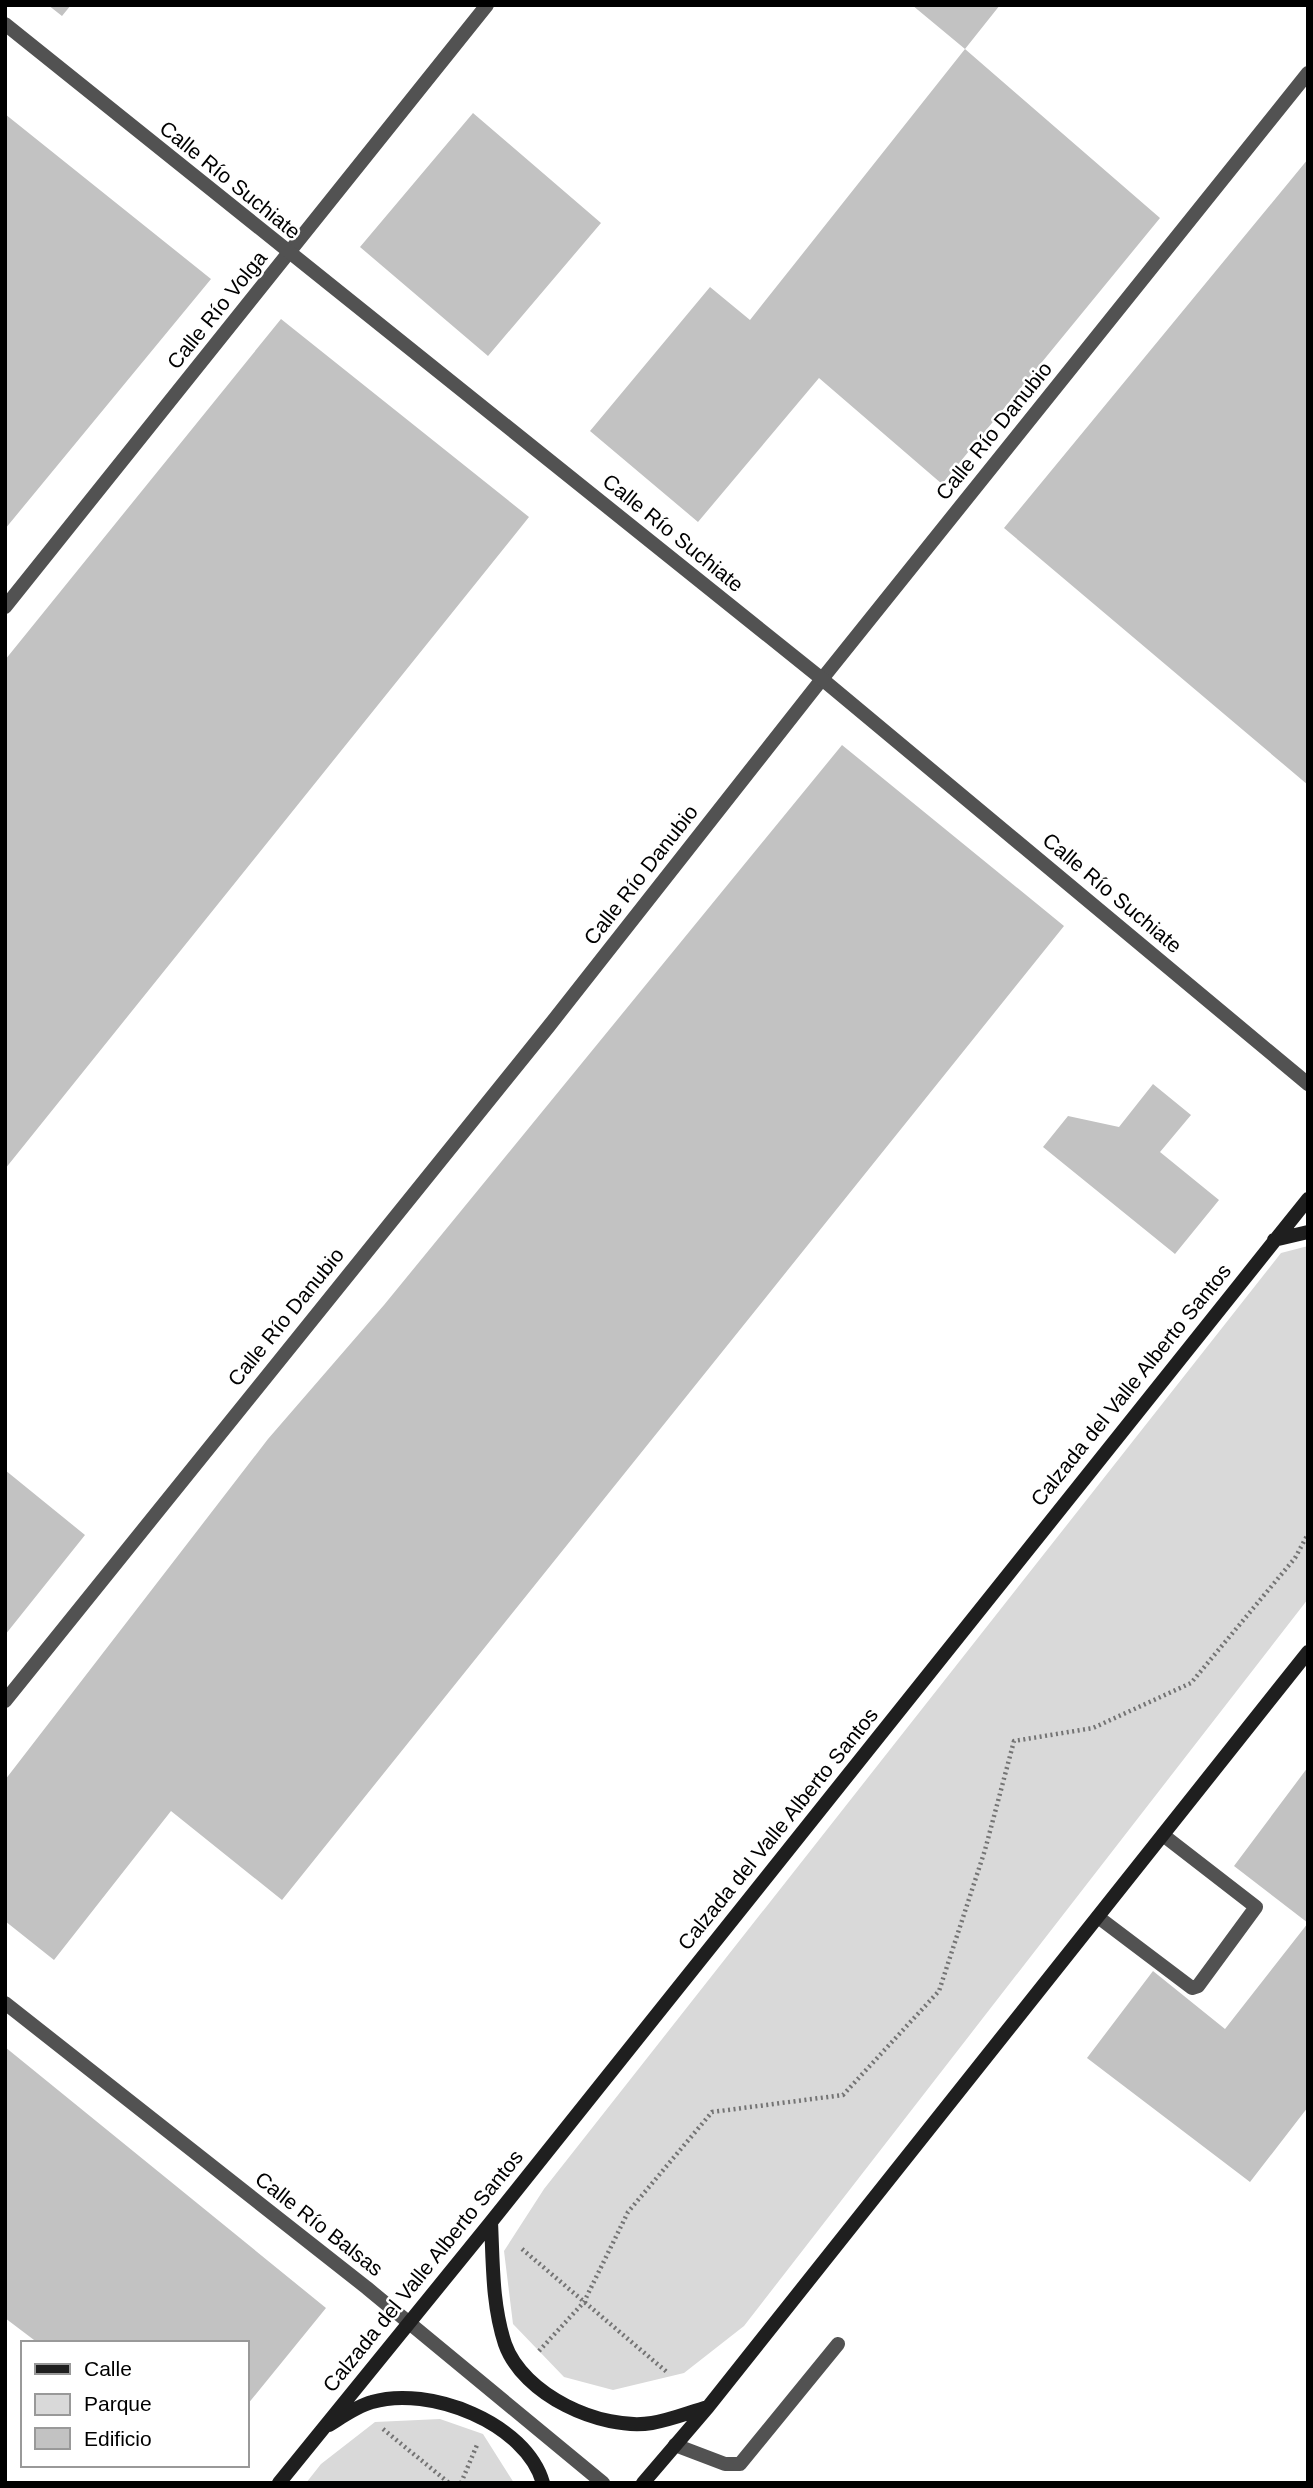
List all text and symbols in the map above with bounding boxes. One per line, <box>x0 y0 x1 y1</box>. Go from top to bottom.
street label: Calle Río Suchiate <box>155 116 305 243</box>
street label: Calle Río Volga <box>162 246 271 373</box>
street label: Calle Río Danubio <box>931 357 1056 504</box>
street label: Calle Río Suchiate <box>598 469 748 596</box>
street label: Calle Río Danubio <box>579 800 702 949</box>
street label: Calle Río Suchiate <box>1038 828 1186 957</box>
street label: Calle Río Danubio <box>223 1243 348 1390</box>
street label: Calzada del Valle Alberto Santos <box>1026 1259 1235 1510</box>
street label: Calzada del Valle Alberto Santos <box>673 1703 882 1954</box>
street label: Calzada del Valle Alberto Santos <box>318 2145 527 2396</box>
street label: Calle Río Balsas <box>251 2167 388 2280</box>
legend <box>21 2341 248 2467</box>
text: Calle <box>84 2357 132 2380</box>
text: Parque <box>84 2392 152 2415</box>
text: Edificio <box>84 2427 152 2450</box>

